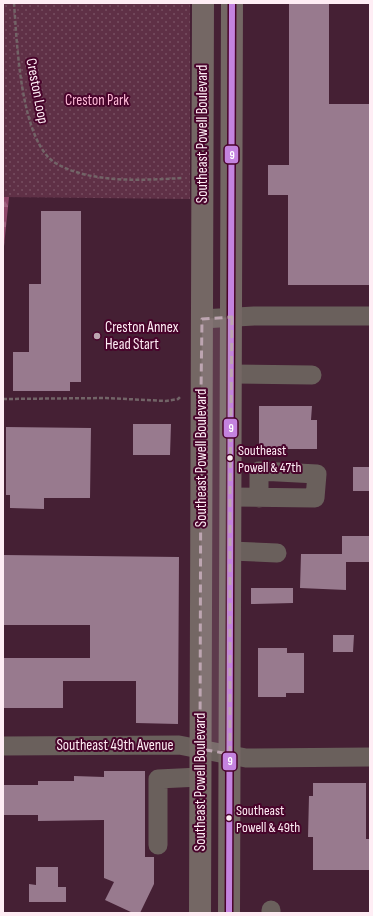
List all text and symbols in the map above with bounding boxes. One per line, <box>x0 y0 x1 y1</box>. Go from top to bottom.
street label: Creston Loop <box>21 57 53 125</box>
street label: Southeast Powell Boulevard <box>193 65 212 203</box>
park label: Creston Park <box>65 91 129 110</box>
line badge: 9 <box>224 145 239 164</box>
text: 9 <box>229 149 235 162</box>
place label: Creston Annex Head Start <box>105 318 179 354</box>
marker: Creston Annex Head Start <box>92 331 102 341</box>
street label: Southeast Powell Boulevard <box>192 389 211 527</box>
line badge: 9 <box>223 418 238 438</box>
text: 9 <box>228 422 234 435</box>
place label: Southeast Powell & 47th <box>238 442 302 476</box>
marker: Southeast Powell & 47th <box>225 453 235 463</box>
street label: Southeast Powell Boulevard <box>191 713 210 851</box>
street label: Southeast 49th Avenue <box>56 736 174 755</box>
line badge: 9 <box>222 752 237 771</box>
text: 9 <box>227 755 233 768</box>
place label: Southeast Powell & 49th <box>236 802 300 836</box>
marker: Southeast Powell & 49th <box>224 813 234 823</box>

